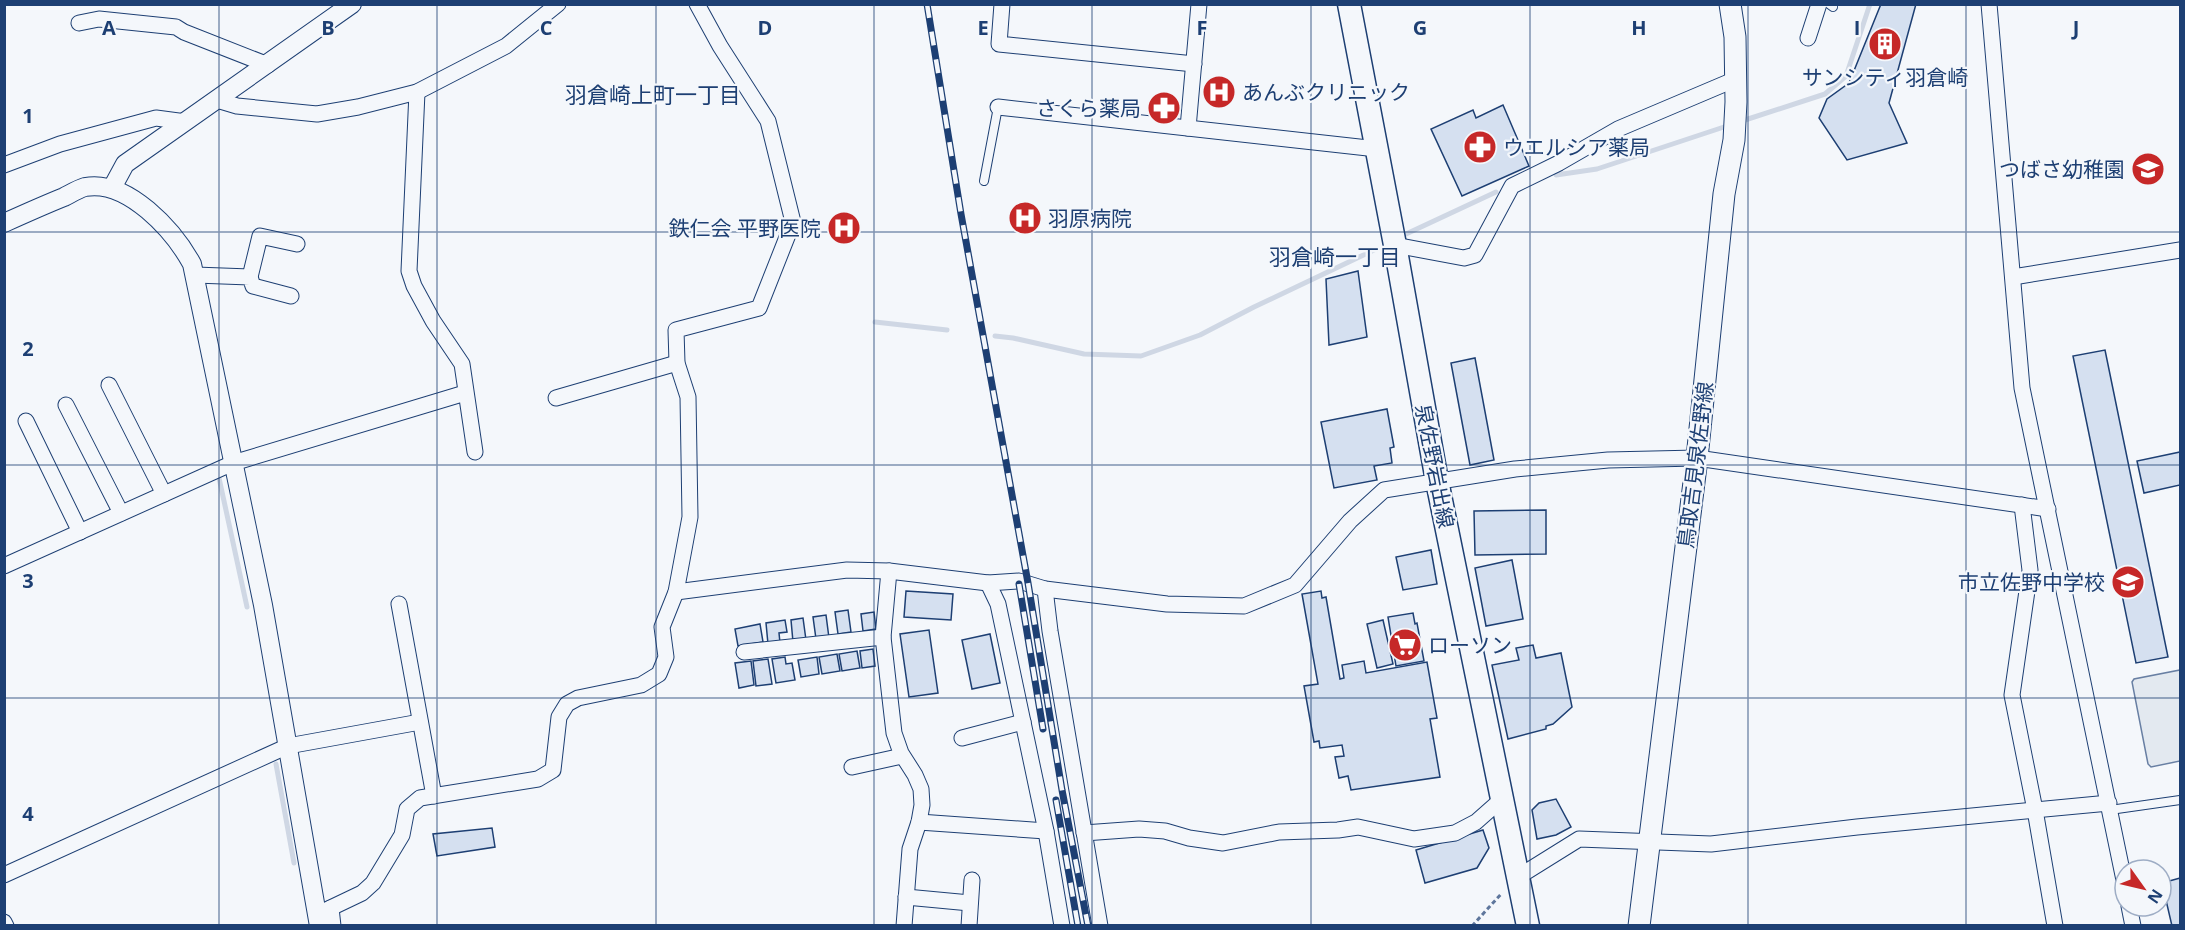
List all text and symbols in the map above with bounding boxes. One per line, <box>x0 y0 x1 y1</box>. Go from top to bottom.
text: A <box>102 14 116 41</box>
text: B <box>321 14 335 41</box>
text: C <box>540 14 553 41</box>
text: D <box>758 14 772 41</box>
text: E <box>977 14 989 41</box>
text: F <box>1197 14 1207 41</box>
text: G <box>1413 14 1427 41</box>
text: H <box>1631 14 1647 41</box>
text: I <box>1854 14 1860 41</box>
text: J <box>2071 14 2079 41</box>
building icon: サンシティ羽倉崎 <box>1867 26 1903 62</box>
place label: サンシティ羽倉崎 <box>1802 63 1968 91</box>
hospital icon: あんぶクリニック <box>1201 74 1237 110</box>
place label: あんぶクリニック <box>1242 78 1410 106</box>
district label: 羽倉崎上町一丁目 <box>565 79 741 109</box>
pharmacy icon: さくら薬局 <box>1146 90 1182 126</box>
place label: さくら薬局 <box>1036 94 1141 122</box>
text: 1 <box>22 102 34 129</box>
pharmacy icon: ウエルシア薬局 <box>1462 129 1498 165</box>
place label: ウエルシア薬局 <box>1503 133 1650 161</box>
school or university icon: つばさ幼稚園 <box>2130 151 2166 187</box>
place label: つばさ幼稚園 <box>1999 155 2125 183</box>
hospital icon: 羽原病院 <box>1007 200 1043 236</box>
place label: 羽原病院 <box>1048 204 1132 232</box>
hospital icon: 鉄仁会 平野医院 <box>826 210 862 246</box>
place label: 鉄仁会 平野医院 <box>669 214 821 242</box>
district label: 羽倉崎一丁目 <box>1269 241 1401 271</box>
text: 2 <box>22 335 34 362</box>
street label: 鳥取吉見泉佐野線 <box>1671 380 1719 550</box>
street label: 泉佐野岩出線 <box>1409 401 1461 531</box>
school or university icon: 市立佐野中学校 <box>2110 564 2146 600</box>
text: 3 <box>22 567 34 594</box>
place label: 市立佐野中学校 <box>1958 568 2105 596</box>
supermarket icon: ローソン <box>1387 627 1423 663</box>
place label: ローソン <box>1428 631 1512 659</box>
text: 4 <box>22 800 34 827</box>
north arrow <box>2113 858 2173 918</box>
text: N <box>2143 885 2168 908</box>

